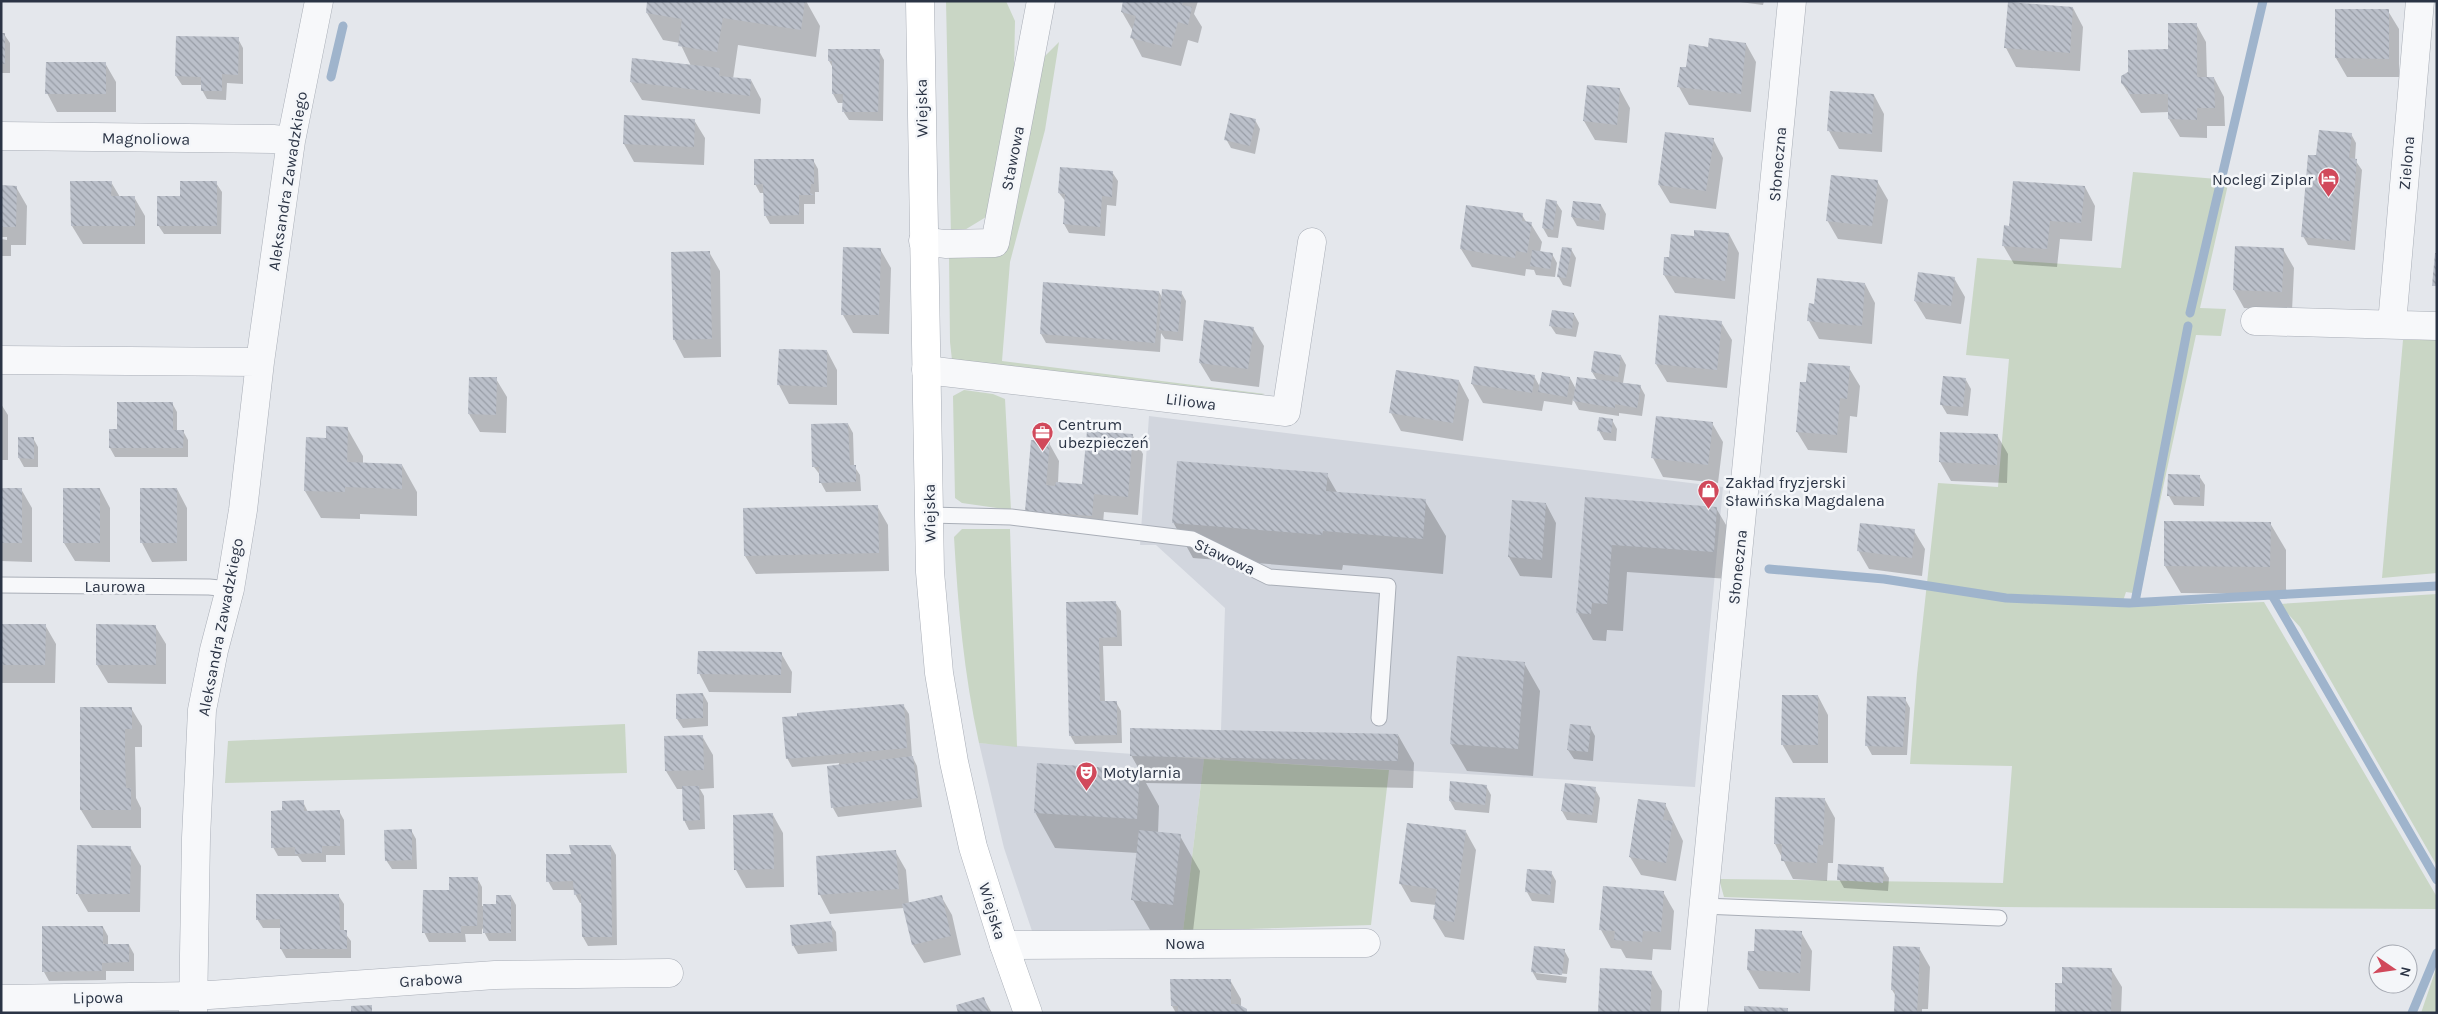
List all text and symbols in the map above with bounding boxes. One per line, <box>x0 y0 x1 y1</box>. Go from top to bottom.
street label: Wiejska <box>911 79 932 137</box>
street label: Aleksandra Zawadzkiego <box>264 90 311 272</box>
street label: Stawowa <box>997 124 1028 192</box>
street label: Słoneczna <box>1765 126 1790 202</box>
street label: Magnoliowa <box>102 128 190 149</box>
street label: Zielona <box>2395 135 2418 191</box>
hotel icon: Noclegi Ziplar <box>2317 167 2341 198</box>
place label: Noclegi Ziplar <box>2212 170 2313 189</box>
street label: Liliowa <box>1165 389 1217 414</box>
place label: Centrum ubezpieczeń <box>1058 415 1149 452</box>
office icon: Centrum ubezpieczeń <box>1030 421 1054 452</box>
place label: Zakład fryzjerski Sławińska Magdalena <box>1725 473 1885 510</box>
shop icon: Zakład fryzjerski Sławińska Magdalena <box>1697 479 1721 510</box>
street label: Wiejska <box>919 484 940 542</box>
street label: Słoneczna <box>1724 529 1751 605</box>
street label: Stawowa <box>1191 534 1258 579</box>
street label: Aleksandra Zawadzkiego <box>194 536 247 718</box>
street label: Laurowa <box>85 577 145 596</box>
theatre icon: Motylarnia <box>1075 760 1099 791</box>
place label: Motylarnia <box>1103 763 1181 782</box>
street label: Wiejska <box>975 880 1010 942</box>
street label: Nowa <box>1165 934 1205 953</box>
north arrow <box>2368 944 2418 994</box>
text: N <box>2396 965 2415 979</box>
street label: Grabowa <box>399 968 463 991</box>
street label: Lipowa <box>72 988 124 1007</box>

